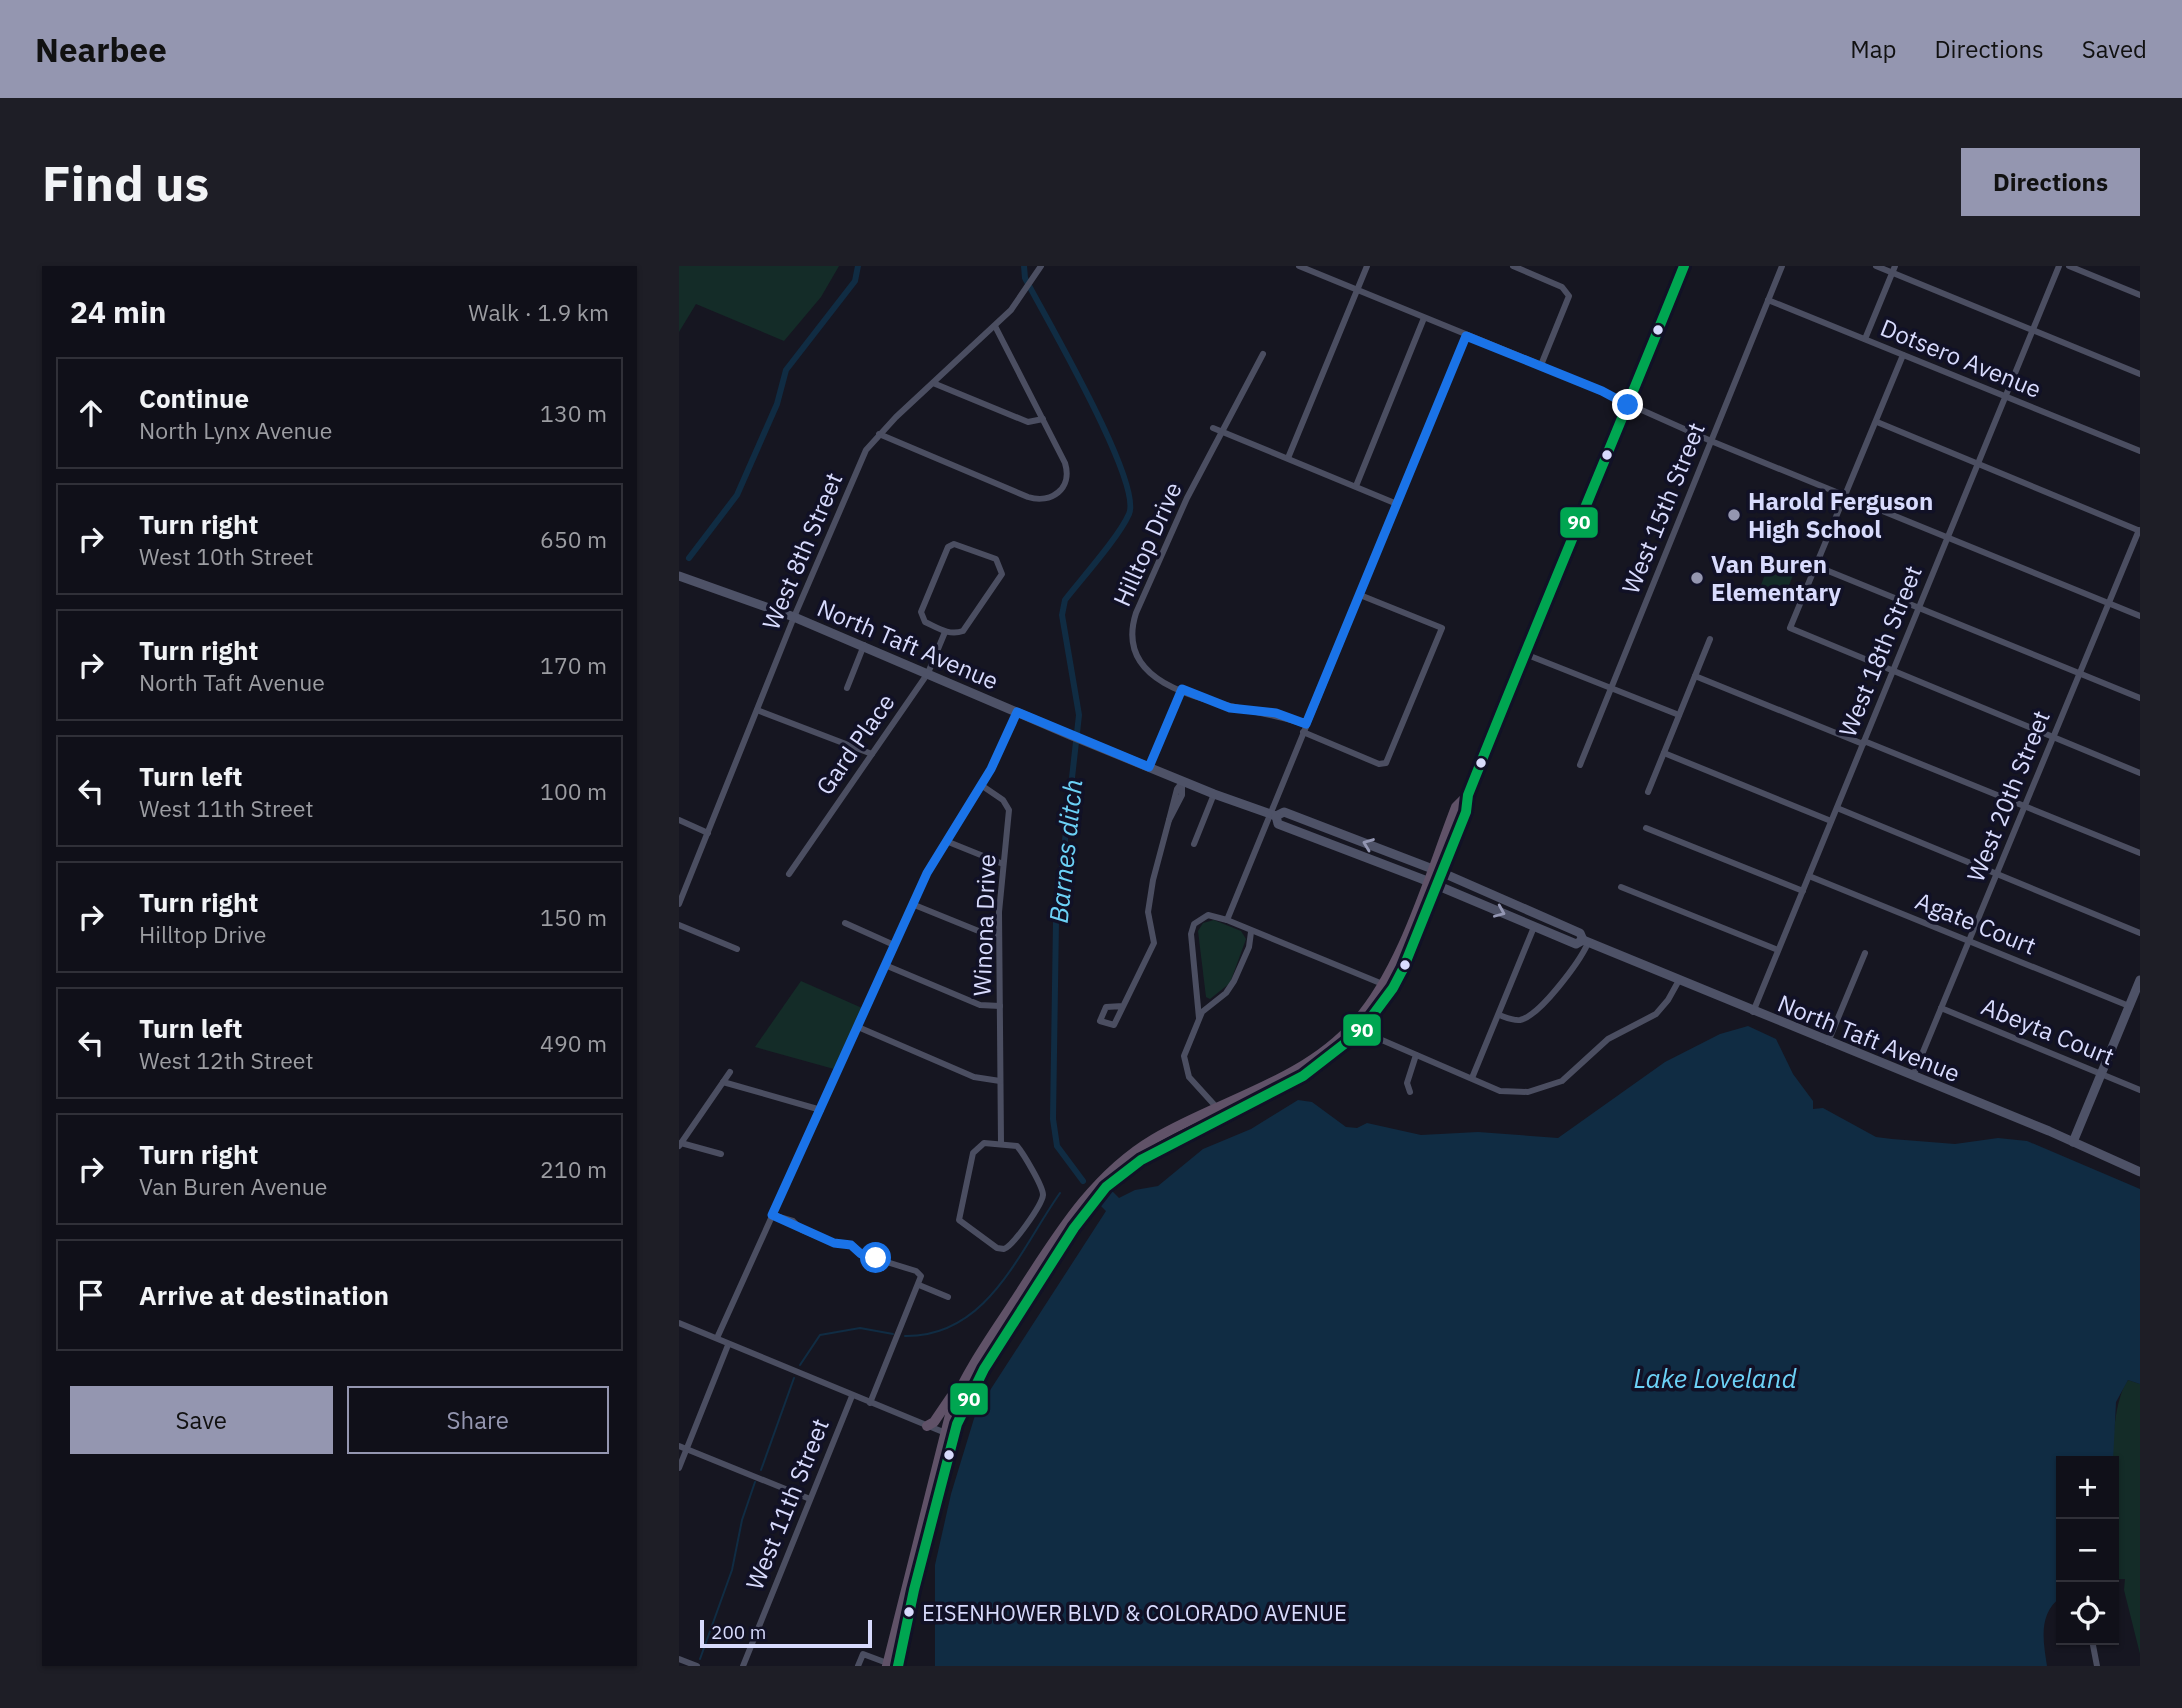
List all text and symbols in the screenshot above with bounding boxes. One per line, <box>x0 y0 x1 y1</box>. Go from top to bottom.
text: Nearbee <box>35 28 167 71</box>
text: Map <box>1850 33 1896 65</box>
text: Directions <box>1934 33 2044 65</box>
text: Saved <box>2082 33 2147 65</box>
button: Directions <box>1961 148 2140 216</box>
text: Find us <box>42 151 209 214</box>
text: 24 min <box>70 292 166 331</box>
text: Walk · 1.9 km <box>468 297 609 327</box>
street label: Dotsero Avenue <box>1876 311 2046 405</box>
unlabelled marker <box>1651 323 1665 337</box>
text: Continue <box>139 381 249 415</box>
route end <box>1612 389 1643 420</box>
icon: ahead <box>72 394 110 432</box>
text: 130 m <box>540 398 607 428</box>
text: North Lynx Avenue <box>139 415 332 445</box>
street label: West 15th Street <box>1614 418 1712 598</box>
unlabelled marker <box>1600 448 1614 462</box>
street label: West 8th Street <box>754 468 850 634</box>
street label: Hilltop Drive <box>1105 477 1189 611</box>
place label: Harold Ferguson High School <box>1748 485 1933 545</box>
line badge: 90 <box>1559 506 1599 539</box>
text: Turn right <box>139 507 258 541</box>
marker: Harold Ferguson High School <box>1726 507 1742 523</box>
text: 90 <box>1568 510 1590 534</box>
icon: right <box>72 520 110 558</box>
text: 650 m <box>540 524 607 554</box>
text: West 10th Street <box>139 541 314 571</box>
place label: Van Buren Elementary <box>1711 548 1841 608</box>
street label: West 18th Street <box>1831 561 1929 741</box>
marker: Van Buren Elementary <box>1689 570 1705 586</box>
street label: North Taft Avenue <box>813 591 1003 697</box>
text: Turn right <box>139 633 258 667</box>
icon: right <box>72 646 110 684</box>
text: 170 m <box>540 650 607 680</box>
text: North Taft Avenue <box>139 667 325 697</box>
street label: Gard Place <box>808 687 902 801</box>
street label: West 20th Street <box>1959 706 2057 886</box>
unlabelled marker <box>1474 756 1488 770</box>
text: Turn left <box>139 759 242 793</box>
icon: left <box>72 772 110 810</box>
text: 100 m <box>540 776 607 806</box>
water label: Barnes ditch <box>1041 777 1089 925</box>
text: West 11th Street <box>139 793 314 823</box>
one-way arrow <box>1362 838 1374 852</box>
street label: Winona Drive <box>966 853 1002 997</box>
street label: Agate Court <box>1911 884 2041 962</box>
text: Turn right <box>139 885 258 919</box>
icon: right <box>72 898 110 936</box>
text: 150 m <box>540 902 607 932</box>
one-way arrow <box>1494 904 1506 918</box>
text: Hilltop Drive <box>139 919 266 949</box>
unlabelled marker <box>1398 958 1412 972</box>
street label: North Taft Avenue <box>1773 987 1965 1089</box>
street label: Abeyta Court <box>1977 990 2119 1072</box>
text: Turn left <box>139 1011 242 1045</box>
line badge: 90 <box>1342 1013 1382 1047</box>
text: 90 <box>1351 1018 1373 1042</box>
icon: left <box>72 1024 110 1062</box>
text: 490 m <box>540 1028 607 1058</box>
text: West 12th Street <box>139 1045 314 1075</box>
text: Turn right <box>139 1137 258 1171</box>
icon: right <box>72 1150 110 1188</box>
text: 210 m <box>540 1154 607 1184</box>
text: Van Buren Avenue <box>139 1171 327 1201</box>
route start <box>860 1242 891 1273</box>
icon: arrive <box>72 1276 110 1314</box>
text: Arrive at destination <box>139 1278 389 1312</box>
water label: Lake Loveland <box>1633 1361 1797 1395</box>
line badge: 90 <box>949 1382 989 1416</box>
button: Save <box>70 1386 333 1454</box>
button: Share <box>347 1386 609 1454</box>
text: 90 <box>958 1387 980 1411</box>
street label: West 11th Street <box>738 1414 836 1594</box>
unlabelled marker <box>942 1448 956 1462</box>
map controls <box>2056 1456 2119 1645</box>
button: + <box>2056 1456 2119 1519</box>
button: − <box>2056 1519 2119 1582</box>
button: locate <box>2056 1582 2119 1645</box>
place label: EISENHOWER BLVD & COLORADO AVENUE <box>922 1598 1347 1627</box>
marker: EISENHOWER BLVD & COLORADO AVENUE <box>902 1605 916 1619</box>
scale bar <box>700 1617 871 1649</box>
text: 200 m <box>711 1620 766 1644</box>

